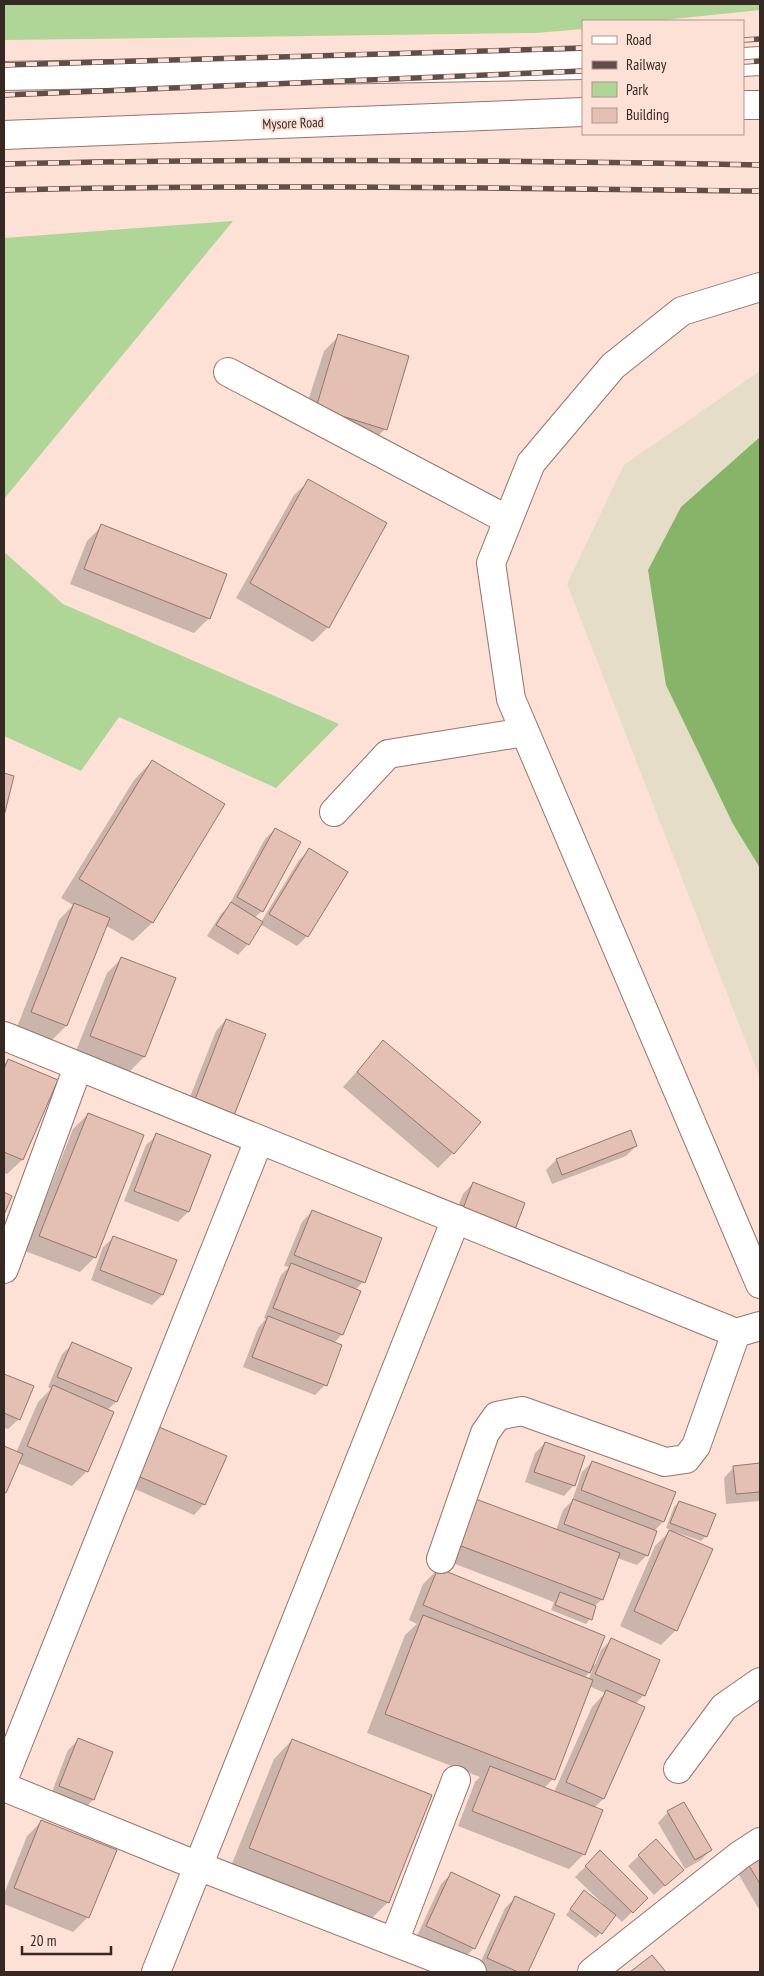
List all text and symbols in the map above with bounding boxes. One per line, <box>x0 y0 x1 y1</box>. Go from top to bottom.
legend <box>582 20 744 135</box>
text: Road <box>626 30 652 49</box>
text: Railway <box>626 55 667 74</box>
text: Park <box>626 80 648 99</box>
text: Building <box>626 105 669 124</box>
street label: Mysore Road <box>262 113 324 133</box>
scale bar <box>22 1924 111 1956</box>
text: 20 m <box>30 1931 56 1950</box>

